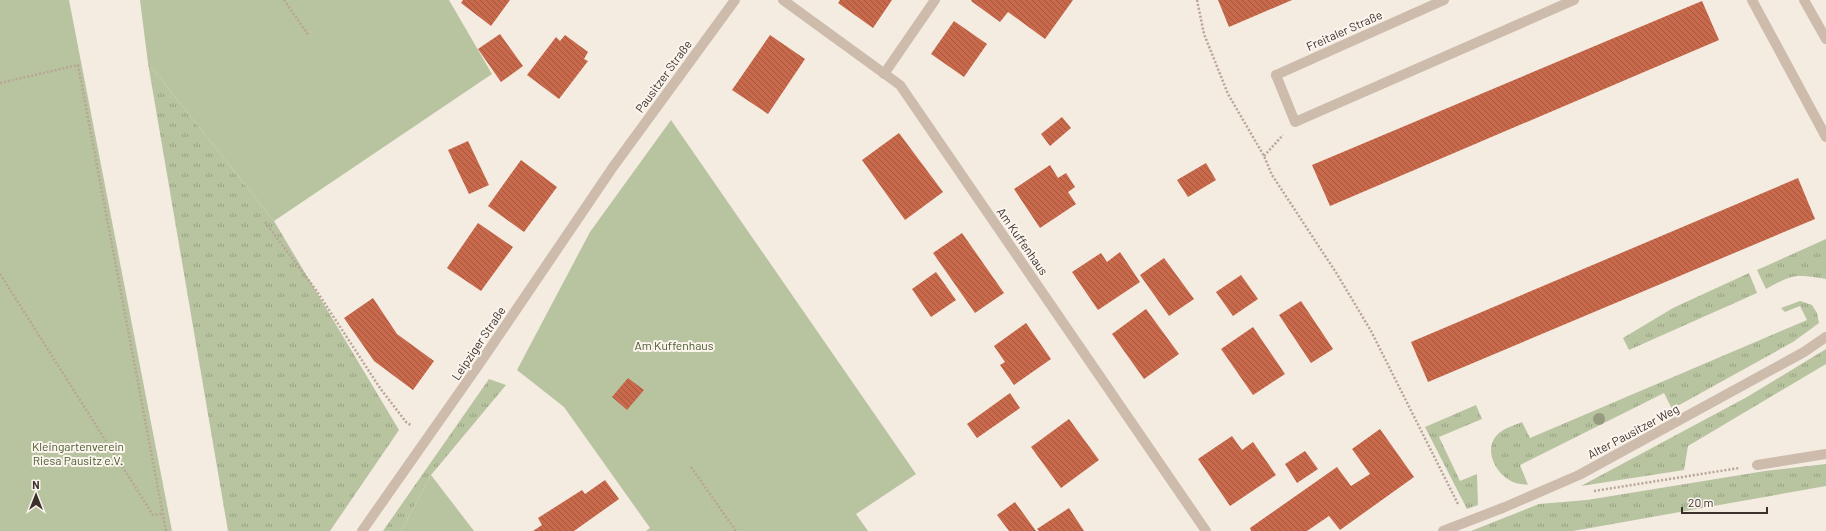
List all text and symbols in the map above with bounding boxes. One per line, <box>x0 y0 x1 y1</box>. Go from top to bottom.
street label: Freitaler Straße <box>1304 7 1384 53</box>
street label: Pausitzer Straße <box>632 37 694 115</box>
street label: Am Kuffenhaus <box>995 205 1052 278</box>
street label: Leipziger Straße <box>448 304 508 382</box>
park label: Am Kuffenhaus <box>634 338 714 352</box>
street label: Alter Pausitzer Weg <box>1585 401 1681 461</box>
park label: Kleingartenverein Riesa Pausitz e.V. <box>32 439 124 467</box>
north arrow <box>16 475 56 515</box>
text: N <box>32 478 40 491</box>
scale bar <box>1682 489 1767 515</box>
text: 20 m <box>1688 495 1714 509</box>

